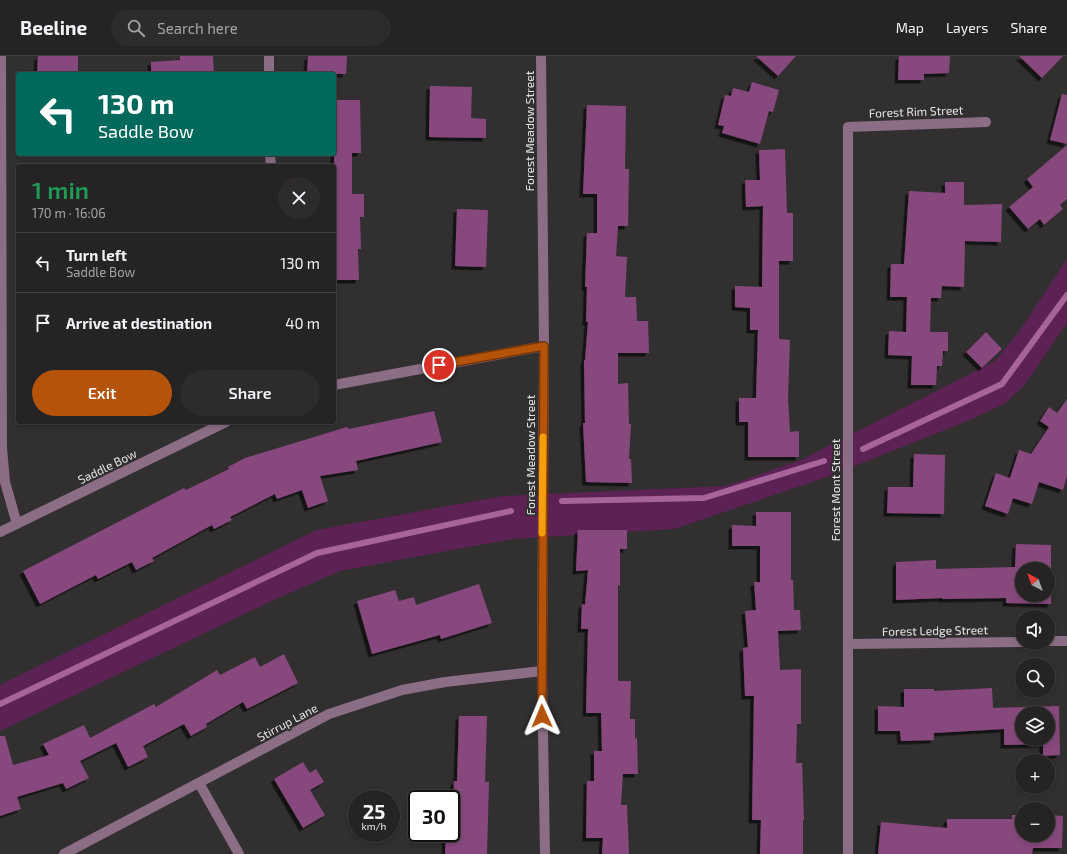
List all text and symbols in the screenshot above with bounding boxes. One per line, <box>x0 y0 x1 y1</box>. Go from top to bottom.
search box <box>111 10 391 46</box>
text: Beeline <box>20 16 87 39</box>
icon: search <box>125 17 147 39</box>
text: Search here <box>157 19 238 37</box>
text: Map <box>896 19 924 36</box>
text: Layers <box>946 19 988 36</box>
text: Share <box>1010 19 1047 36</box>
street label: Forest Meadow Street <box>522 70 536 191</box>
text: 130 m <box>98 86 174 120</box>
icon: left <box>32 88 84 140</box>
street label: Forest Rim Street <box>869 102 964 120</box>
text: Saddle Bow <box>98 120 194 142</box>
text: 1 min <box>32 175 89 204</box>
button: close <box>278 177 320 219</box>
text: 170 m · 16:06 <box>32 205 106 221</box>
text: Turn left <box>66 246 127 264</box>
icon: left <box>32 252 54 274</box>
text: 130 m <box>280 254 320 272</box>
text: Saddle Bow <box>66 264 135 280</box>
icon: arrive <box>32 312 54 334</box>
text: Arrive at destination <box>66 314 212 332</box>
text: 40 m <box>285 314 320 332</box>
pin <box>422 348 456 382</box>
icon: arrive <box>428 354 450 376</box>
button: Exit <box>32 370 172 416</box>
button: Share <box>180 370 320 416</box>
street label: Forest Meadow Street <box>523 394 537 515</box>
street label: Forest Mont Street <box>828 438 842 541</box>
street label: Saddle Bow <box>75 446 139 486</box>
north arrow <box>1015 562 1055 602</box>
map controls <box>1015 562 1055 842</box>
button: sound <box>1015 610 1055 650</box>
street label: Forest Ledge Street <box>882 622 989 638</box>
button: search <box>1015 658 1055 698</box>
position arrow <box>521 695 563 737</box>
street label: Stirrup Lane <box>254 700 320 744</box>
button: layers <box>1015 706 1055 746</box>
button: + <box>1015 754 1055 794</box>
speed limit sign: 30 <box>408 790 460 842</box>
text: 25 <box>363 799 385 823</box>
button: − <box>1015 802 1055 842</box>
text: km/h <box>362 820 386 832</box>

